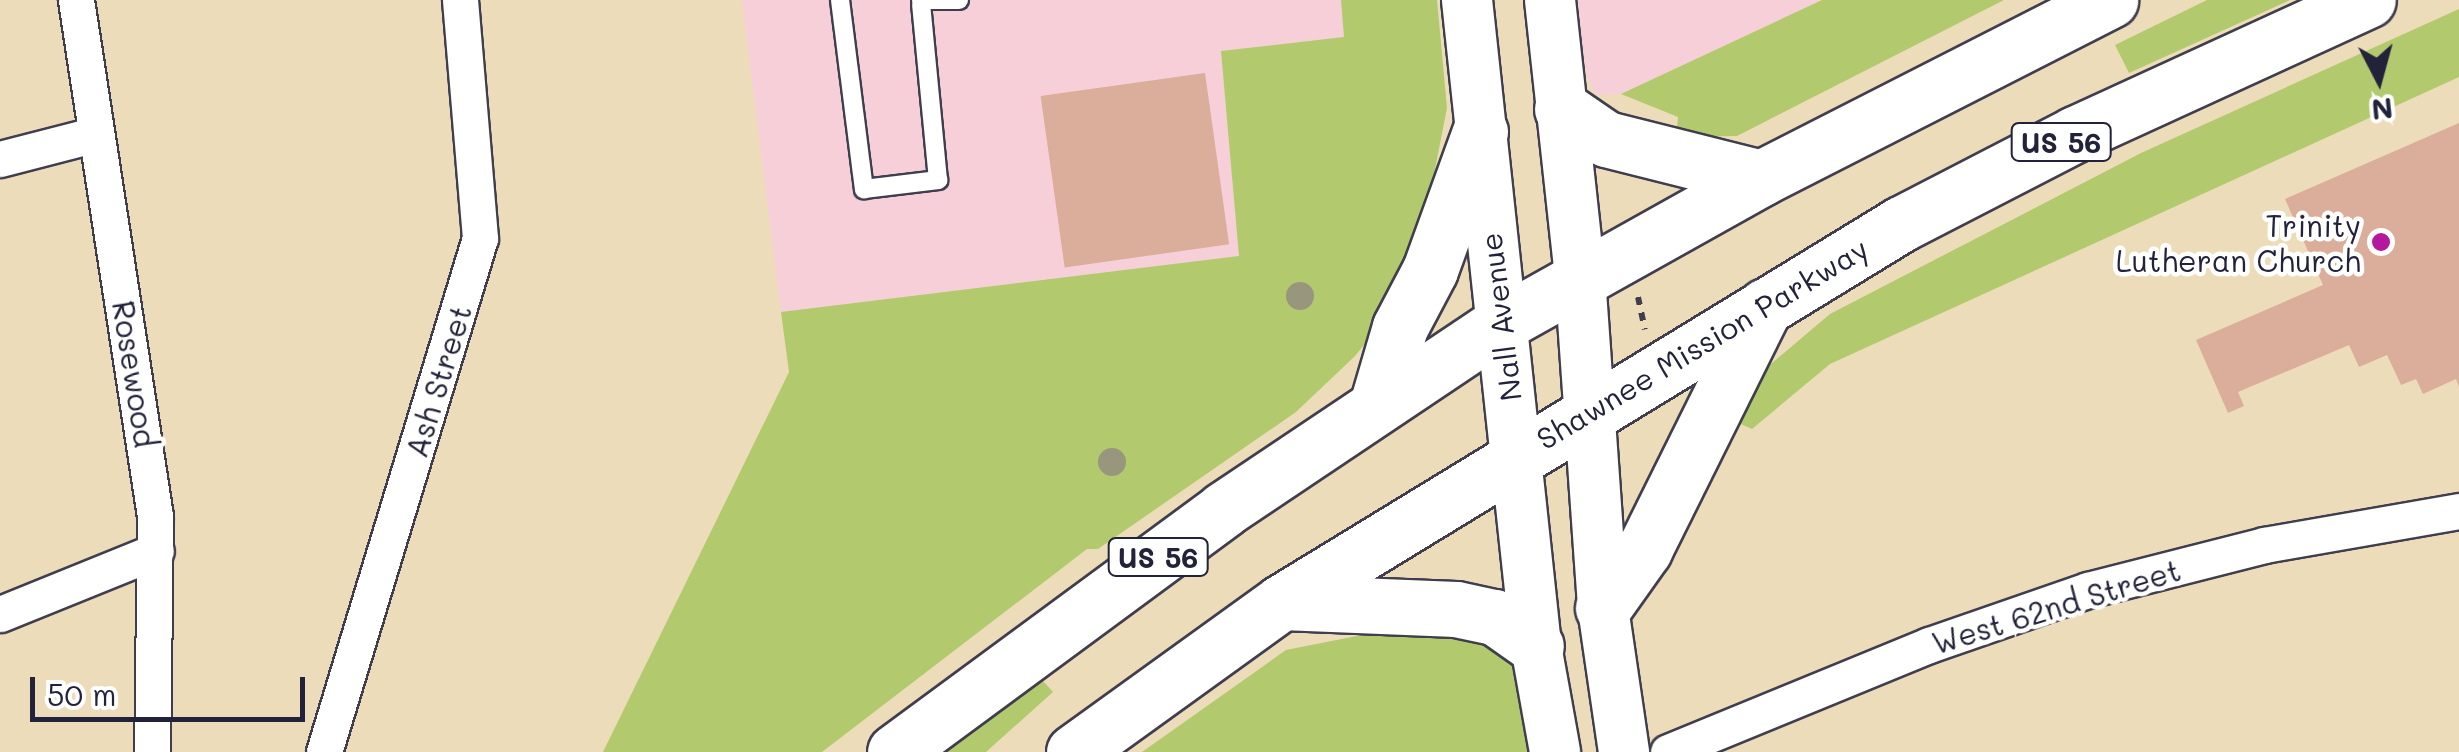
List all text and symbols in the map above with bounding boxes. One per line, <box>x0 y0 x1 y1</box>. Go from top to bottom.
north arrow <box>2329 30 2429 130</box>
text: N <box>2370 91 2395 129</box>
road number: US 56 <box>2008 119 2114 165</box>
place label: Trinity Lutheran Church <box>2116 207 2361 278</box>
street label: Shawnee Mission Parkway <box>1530 230 1874 456</box>
street label: Nall Avenue <box>1472 231 1528 403</box>
marker: Trinity Lutheran Church <box>2370 231 2392 253</box>
street label: Rosewood <box>106 298 164 450</box>
street label: Ash Street <box>398 301 478 461</box>
road number: US 56 <box>1106 534 1210 580</box>
street label: West 62nd Street <box>1927 551 2185 661</box>
scale bar <box>35 657 310 719</box>
text: 50 m <box>47 674 117 714</box>

